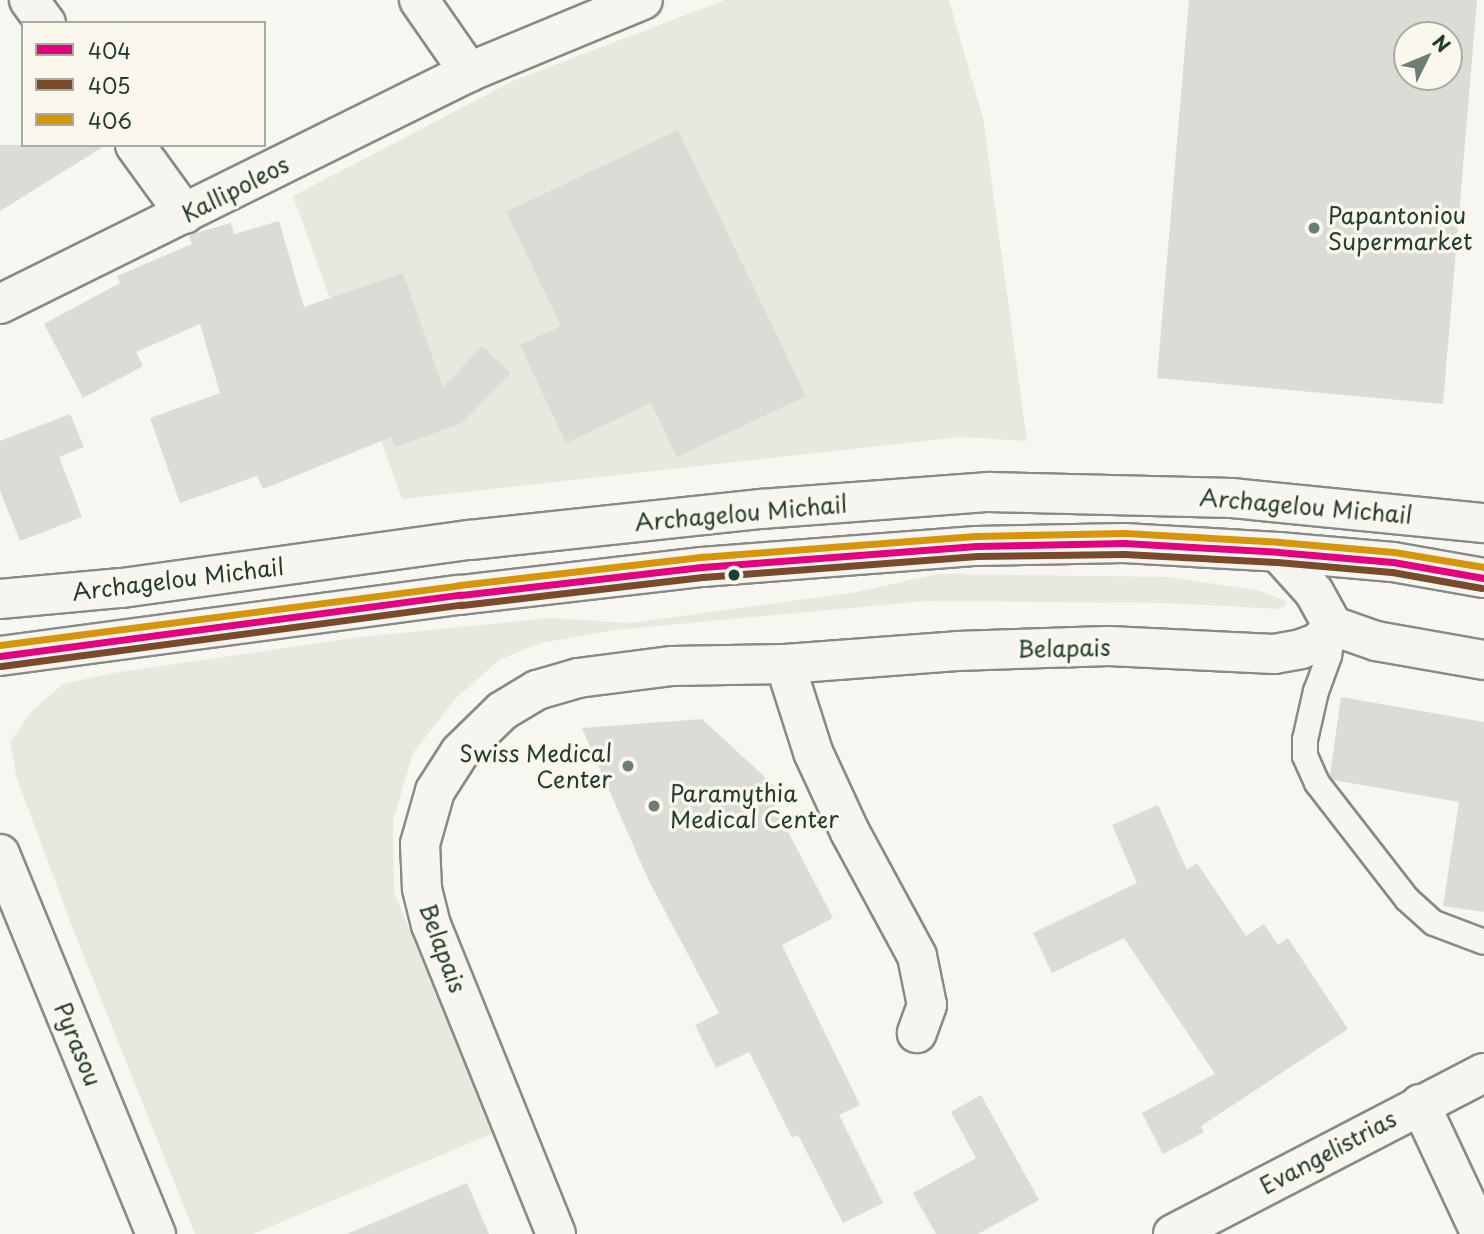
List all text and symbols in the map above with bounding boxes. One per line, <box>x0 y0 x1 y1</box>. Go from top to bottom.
legend <box>21 21 266 147</box>
north arrow <box>1393 21 1463 91</box>
text: N <box>1427 28 1457 58</box>
text: 404 <box>88 34 131 66</box>
text: 405 <box>88 69 131 101</box>
text: 406 <box>88 104 132 136</box>
street label: Kallipoleos <box>177 150 293 228</box>
place label: Papantoniou Supermarket <box>1328 201 1472 255</box>
marker: Papantoniou Supermarket <box>1306 220 1322 236</box>
street label: Archagelou Michail <box>1198 483 1414 529</box>
street label: Archagelou Michail <box>633 490 849 536</box>
street label: Archagelou Michail <box>70 552 286 606</box>
unlabelled marker <box>727 568 741 582</box>
street label: Belapais <box>1017 633 1111 663</box>
place label: Swiss Medical Center <box>458 739 612 793</box>
marker: Swiss Medical Center <box>618 756 638 776</box>
place label: Paramythia Medical Center <box>670 779 839 833</box>
marker: Paramythia Medical Center <box>644 796 664 816</box>
street label: Belapais <box>414 900 472 996</box>
street label: Pyrasou <box>49 998 107 1090</box>
street label: Evangelistrias <box>1255 1104 1401 1200</box>

